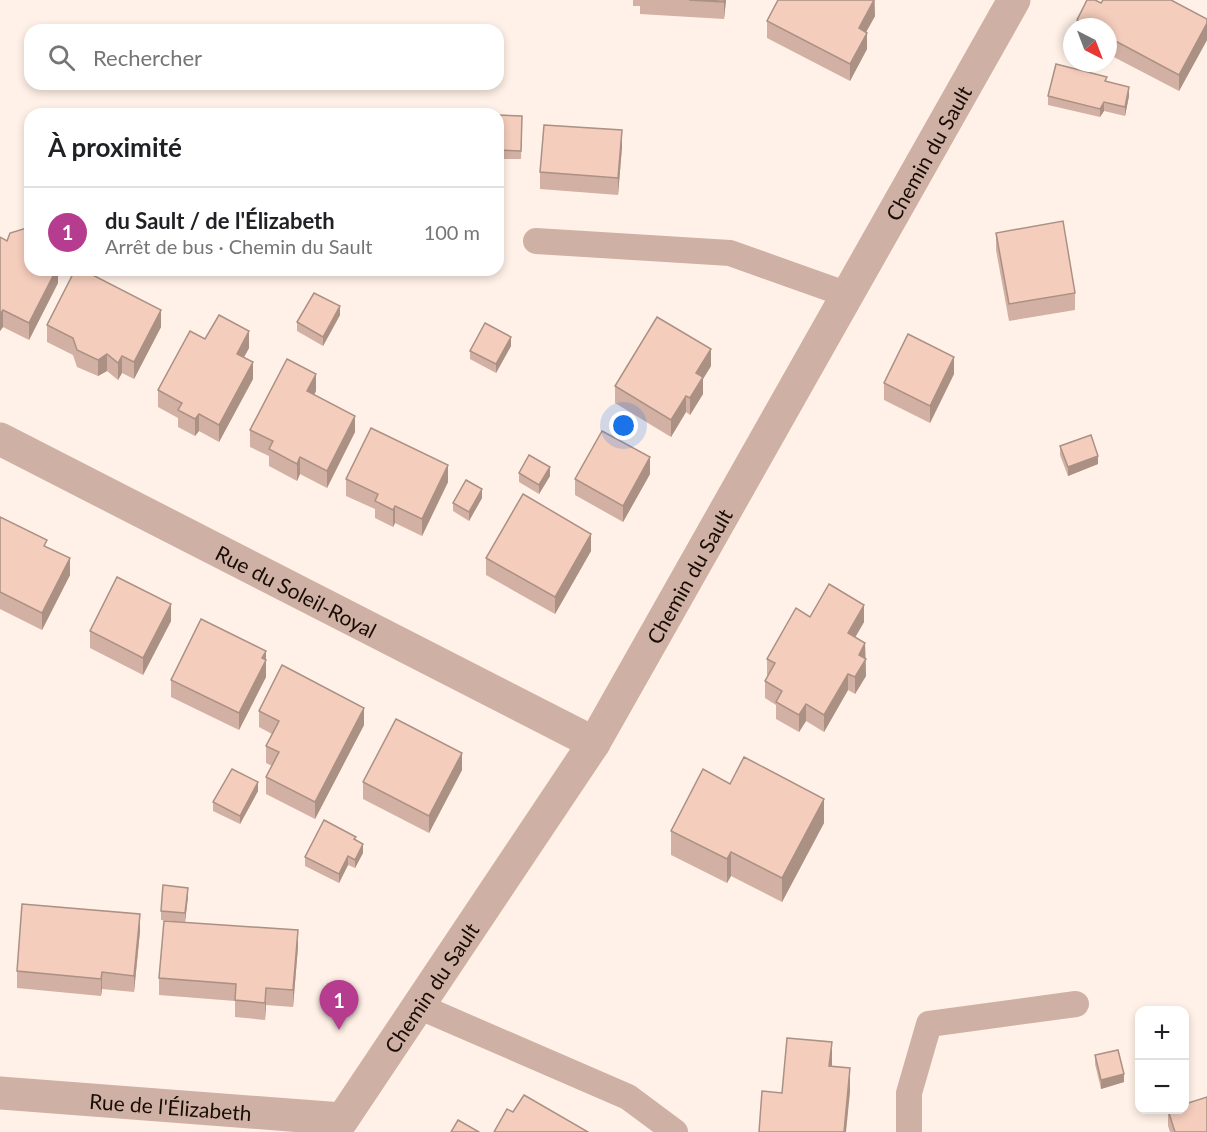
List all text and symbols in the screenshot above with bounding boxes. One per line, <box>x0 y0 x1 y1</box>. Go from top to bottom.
north arrow <box>1063 18 1117 72</box>
search box <box>24 24 504 90</box>
icon: search <box>45 41 78 74</box>
text: Rechercher <box>93 44 202 71</box>
street label: Chemin du Sault <box>880 80 976 225</box>
text: À proximité <box>48 131 182 163</box>
text: du Sault / de l'Élizabeth <box>105 207 335 234</box>
text: 1 <box>62 220 73 244</box>
text: 100 m <box>424 220 480 244</box>
text: Arrêt de bus · Chemin du Sault <box>105 234 373 258</box>
your location <box>609 411 638 440</box>
street label: Chemin du Sault <box>640 503 737 648</box>
street label: Rue du Soleil-Royal <box>212 539 381 642</box>
street label: Chemin du Sault <box>378 917 483 1057</box>
pin: 1 <box>320 980 358 1030</box>
map controls <box>1135 1006 1189 1114</box>
button: + <box>1135 1006 1189 1060</box>
button: − <box>1135 1060 1189 1114</box>
street label: Rue de l'Élizabeth <box>89 1087 252 1125</box>

